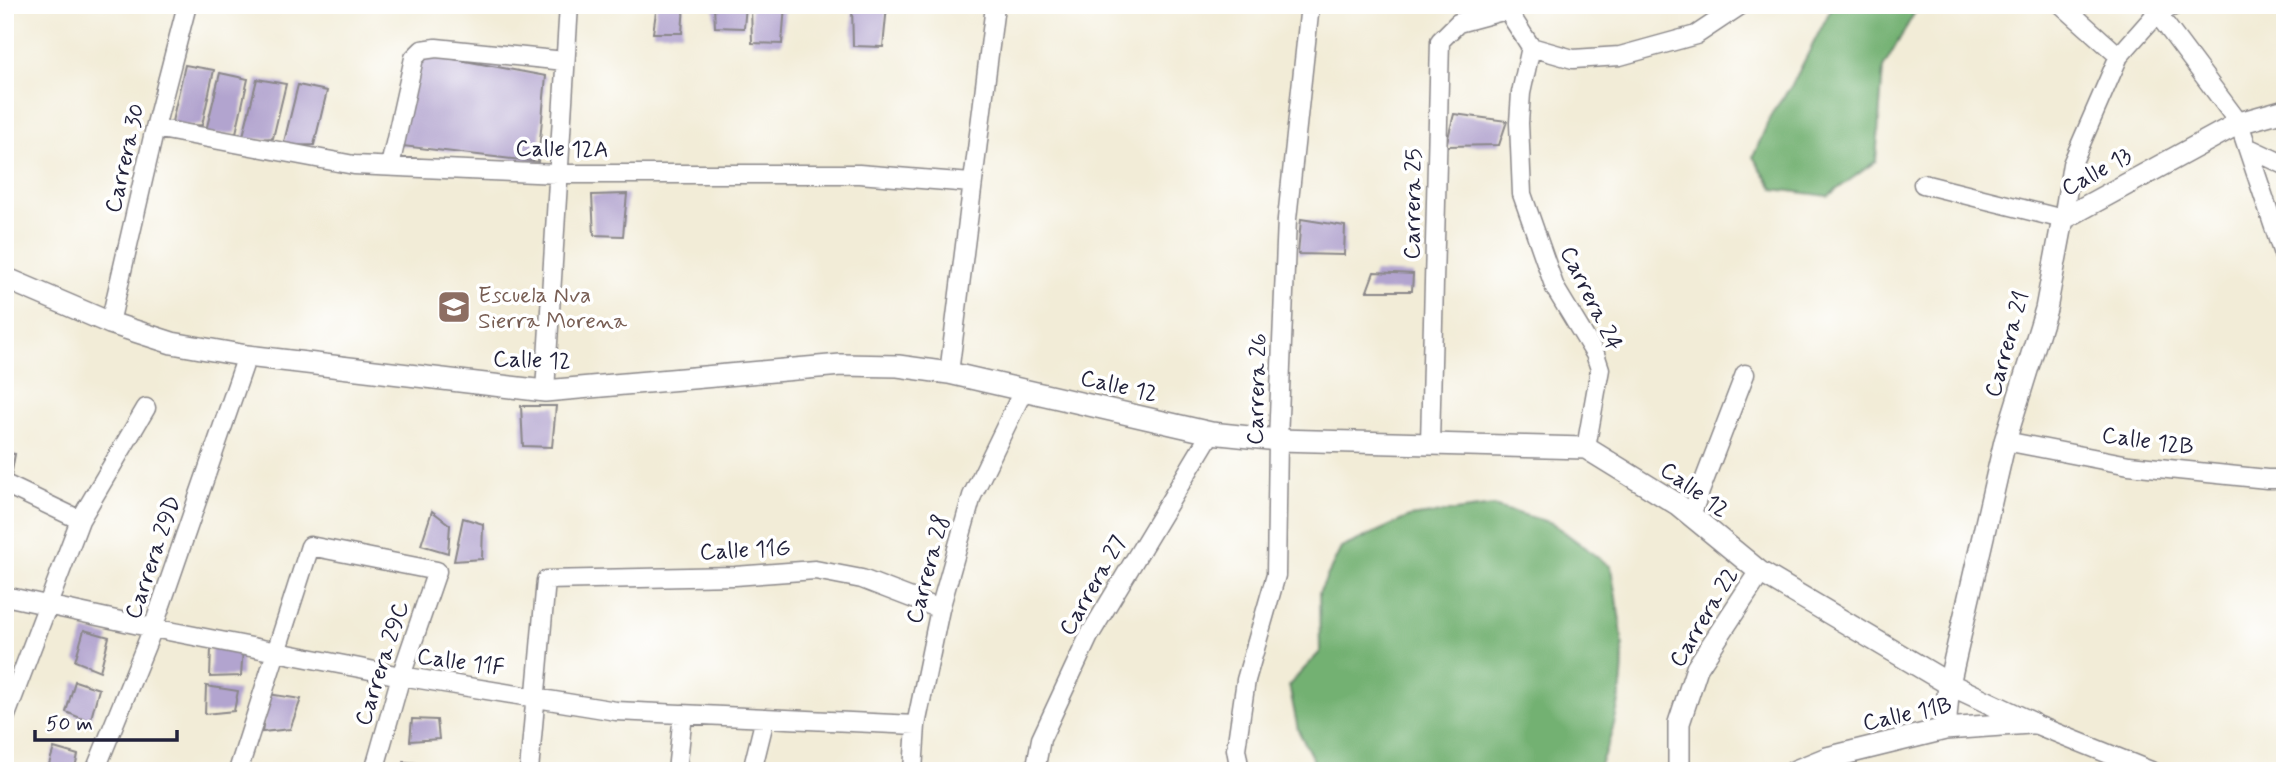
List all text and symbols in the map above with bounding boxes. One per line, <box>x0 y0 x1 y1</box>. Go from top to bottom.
street label: Carrera 30 <box>99 101 153 216</box>
street label: Calle 12A <box>515 134 609 166</box>
street label: Calle 13 <box>2057 141 2138 204</box>
street label: Carrera 25 <box>1398 148 1430 260</box>
street label: Carrera 24 <box>1552 241 1628 356</box>
place label: Escuela Nva Sierra Morena <box>478 281 627 337</box>
school or university icon: Escuela Nva Sierra Morena <box>435 288 473 326</box>
street label: Carrera 21 <box>1978 288 2037 401</box>
street label: Carrera 26 <box>1241 333 1275 445</box>
street label: Calle 12 <box>492 345 571 377</box>
street label: Calle 12 <box>1077 364 1160 410</box>
street label: Calle 12B <box>2100 421 2196 463</box>
street label: Calle 12 <box>1653 456 1734 526</box>
street label: Carrera 29D <box>119 492 189 623</box>
street label: Carrera 28 <box>900 512 958 627</box>
street label: Carrera 27 <box>1053 531 1134 641</box>
street label: Calle 11G <box>699 534 791 568</box>
street label: Carrera 22 <box>1663 563 1746 673</box>
street label: Carrera 29C <box>349 598 417 730</box>
street label: Calle 11F <box>415 642 506 684</box>
street label: Calle 11B <box>1860 691 1955 739</box>
scale bar <box>35 699 177 743</box>
text: 50 m <box>46 710 93 738</box>

